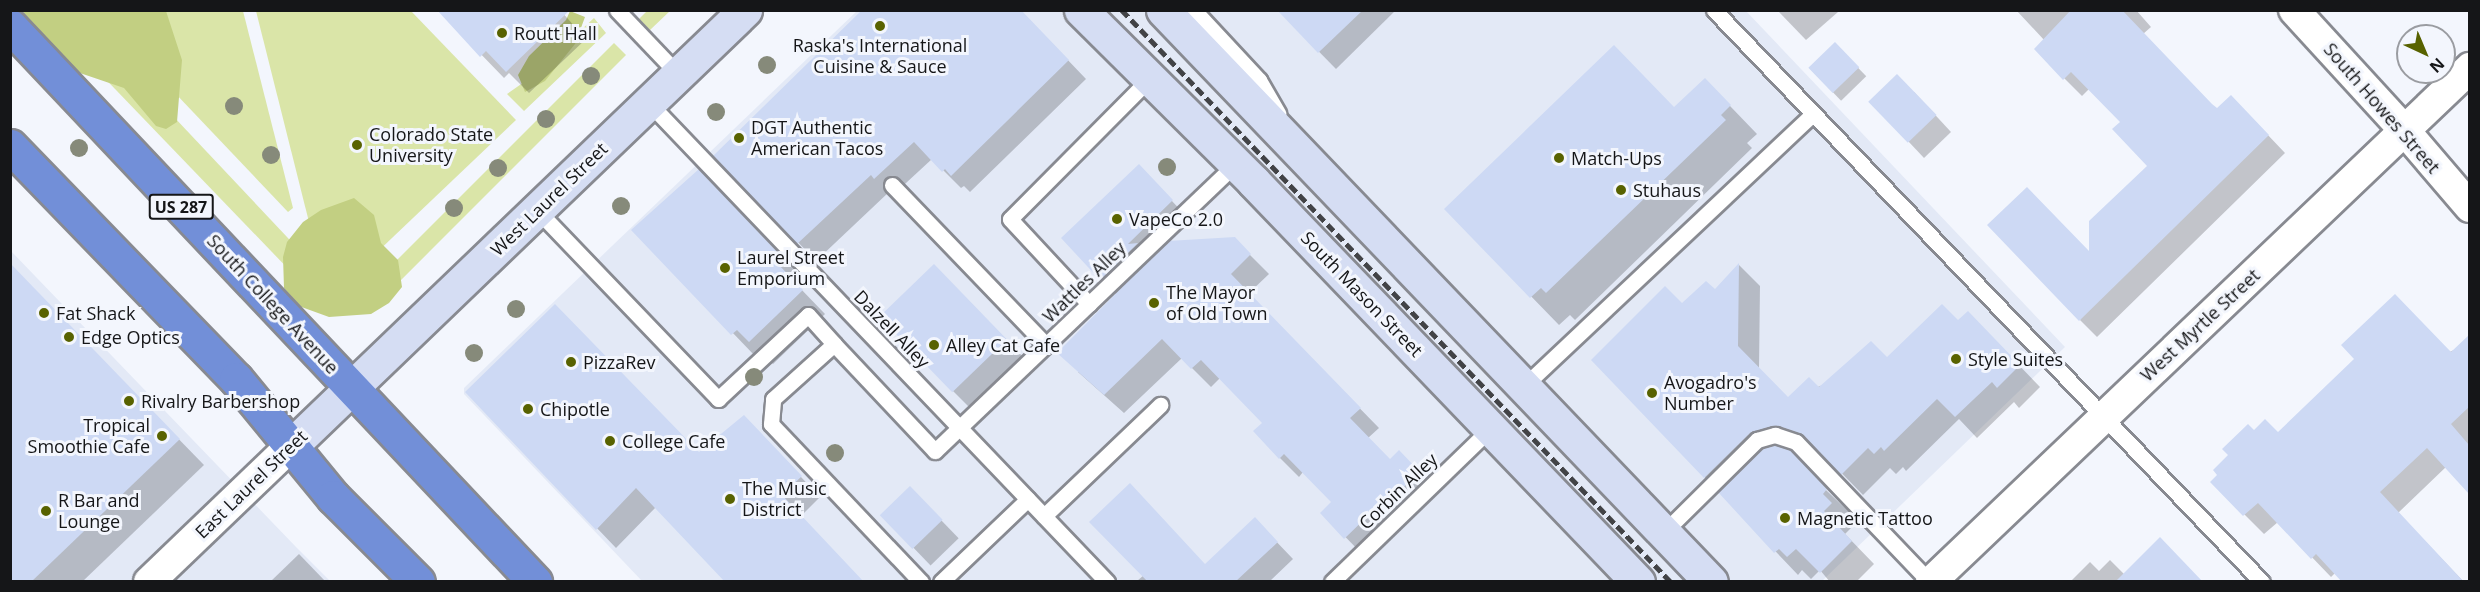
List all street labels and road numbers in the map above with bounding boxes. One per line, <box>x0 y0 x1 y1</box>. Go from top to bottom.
street label: South Howes Street <box>2320 38 2444 178</box>
street label: West Laurel Street <box>486 138 612 260</box>
road number: US 287 <box>148 194 214 220</box>
street label: South Mason Street <box>1297 227 1427 361</box>
street label: South College Avenue <box>203 230 343 378</box>
street label: Wattles Alley <box>1038 237 1130 327</box>
street label: West Myrtle Street <box>2136 264 2264 386</box>
street label: Dalzell Alley <box>850 286 934 372</box>
street label: East Laurel Street <box>191 425 311 543</box>
street label: Corbin Alley <box>1354 448 1442 534</box>

